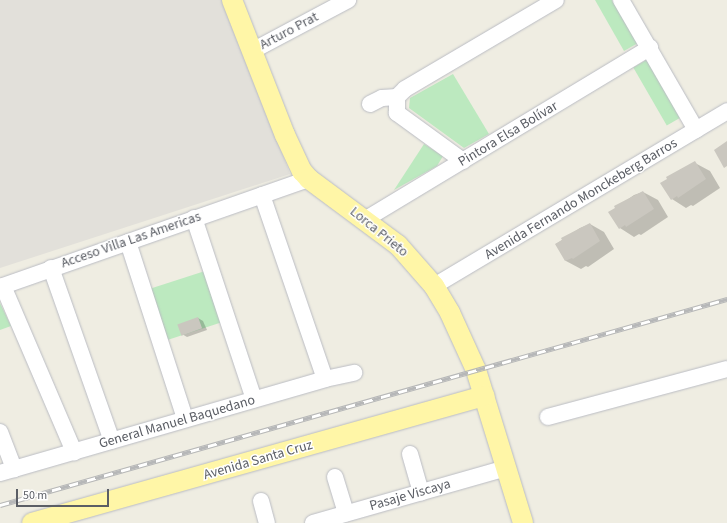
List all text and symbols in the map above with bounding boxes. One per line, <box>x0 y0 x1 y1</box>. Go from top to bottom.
street label: Arturo Prat <box>257 9 321 53</box>
street label: Pintora Elsa Bolívar <box>455 98 561 170</box>
street label: Avenida Fernando Monckeberg Barros <box>482 135 680 263</box>
street label: Lorca Prieto <box>346 203 412 261</box>
street label: Acceso Villa Las Americas <box>59 208 203 272</box>
street label: General Manuel Baquedano <box>97 392 257 452</box>
street label: Avenida Santa Cruz <box>202 436 314 484</box>
street label: Pasaje Viscaya <box>367 475 453 515</box>
scale bar <box>18 481 111 507</box>
text: 50 m <box>23 487 47 504</box>

